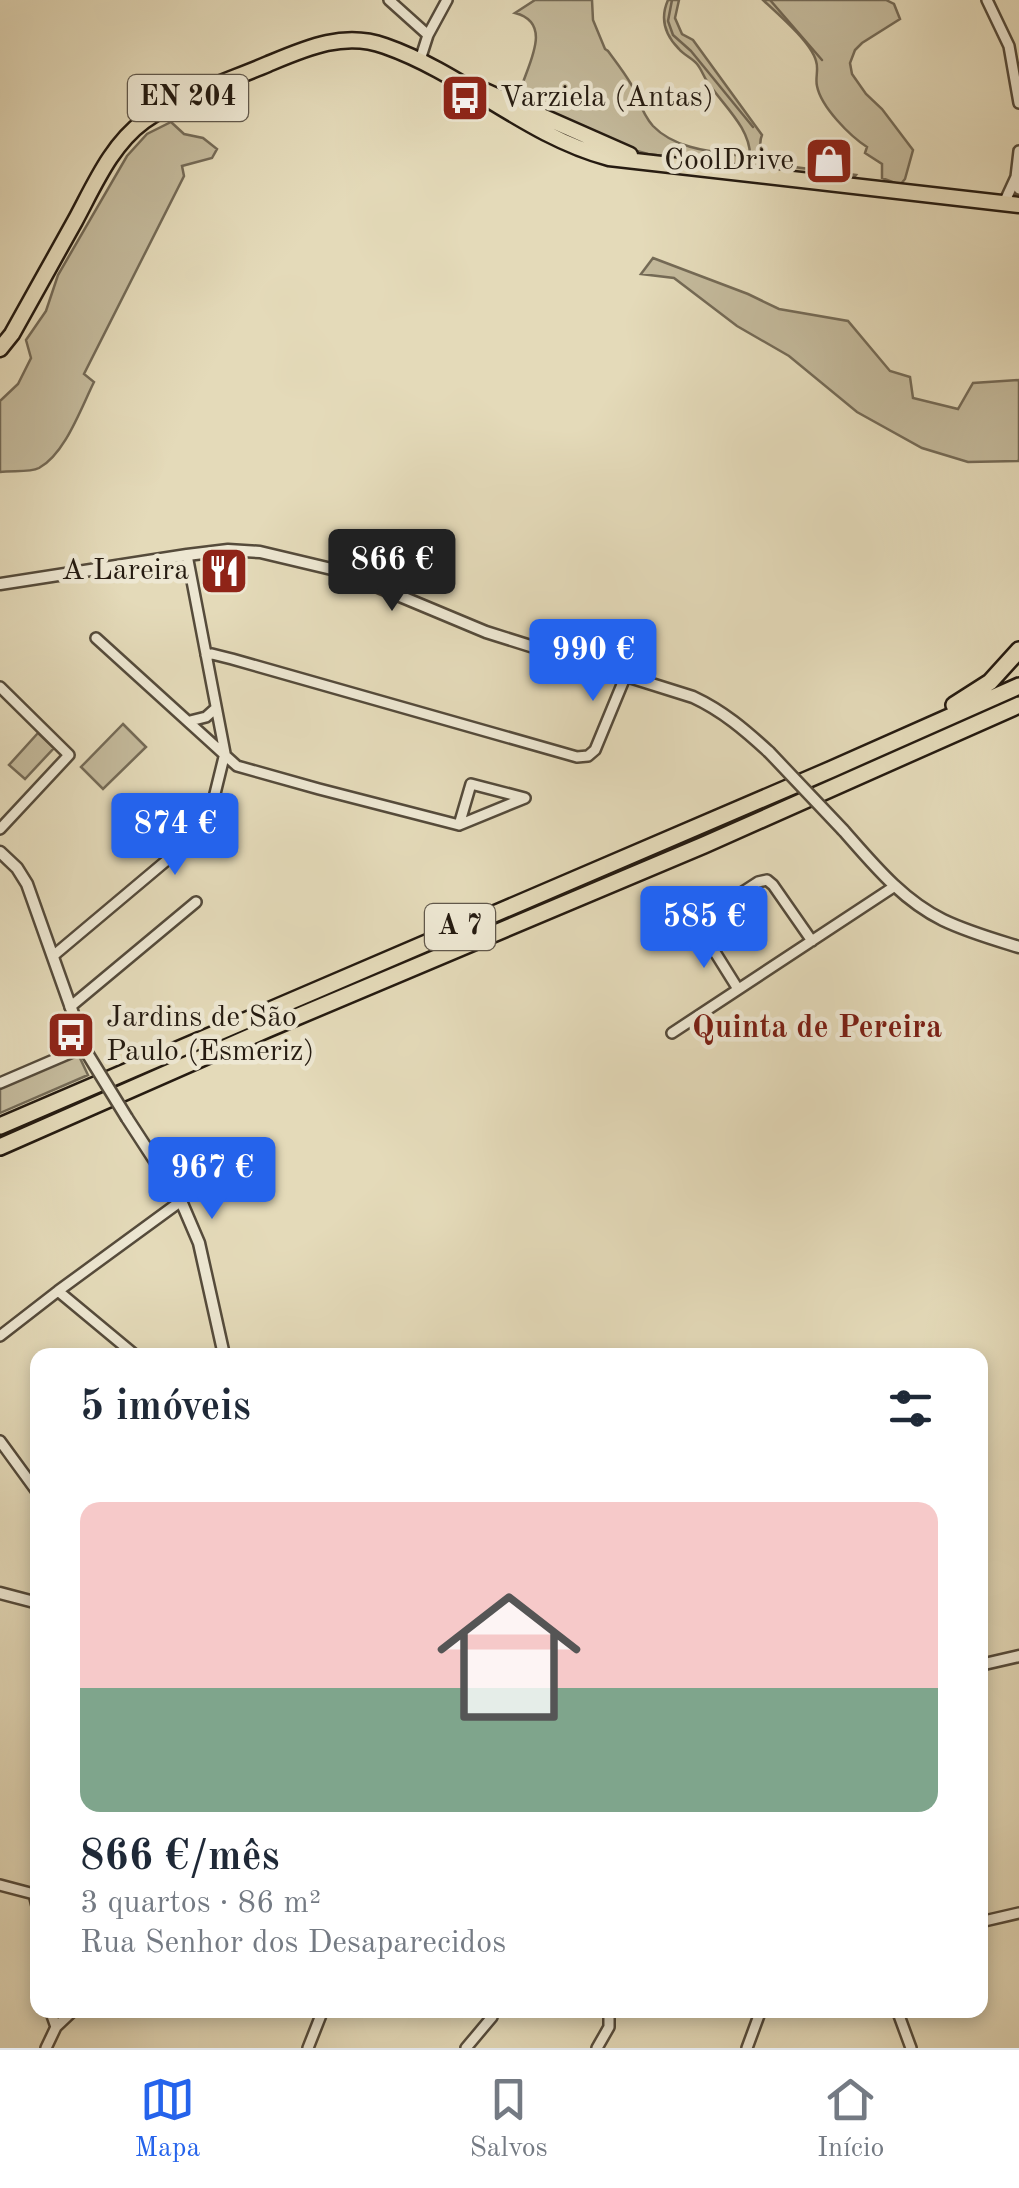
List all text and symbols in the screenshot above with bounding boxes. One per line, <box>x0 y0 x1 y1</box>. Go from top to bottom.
bus stop icon: Varziela (Antas) <box>439 72 491 124</box>
road number: EN 204 <box>128 75 248 121</box>
place label: Varziela (Antas) <box>500 83 714 113</box>
shop icon: CoolDrive <box>803 135 855 187</box>
place label: CoolDrive <box>664 146 794 176</box>
pin: 866 € <box>322 529 462 614</box>
restaurant icon: A Lareira <box>198 545 250 597</box>
text: 866 € <box>350 545 434 577</box>
place label: A Lareira <box>61 556 189 586</box>
pin: 990 € <box>523 619 663 704</box>
text: 990 € <box>551 635 635 667</box>
pin: 874 € <box>105 793 245 878</box>
text: 874 € <box>133 809 217 841</box>
pin: 585 € <box>634 886 774 971</box>
text: 585 € <box>662 902 746 934</box>
road number: A 7 <box>425 904 495 950</box>
place label: Jardins de São Paulo (Esmeriz) <box>106 1003 314 1067</box>
bus stop icon: Jardins de São Paulo (Esmeriz) <box>45 1009 97 1061</box>
district label: Quinta de Pereira <box>692 1013 942 1045</box>
pin: 967 € <box>142 1137 282 1222</box>
text: 967 € <box>170 1153 254 1185</box>
icon: filters <box>883 1381 938 1436</box>
text: 5 imóveis <box>80 1387 251 1429</box>
icon: home <box>419 1567 599 1747</box>
text: 866 €/mês <box>80 1837 280 1879</box>
text: 3 quartos · 86 m² <box>80 1888 321 1920</box>
text: Rua Senhor dos Desaparecidos <box>80 1928 506 1960</box>
tab: Mapa <box>135 2072 200 2167</box>
tab: Salvos <box>469 2072 548 2167</box>
tab: Início <box>817 2072 884 2167</box>

